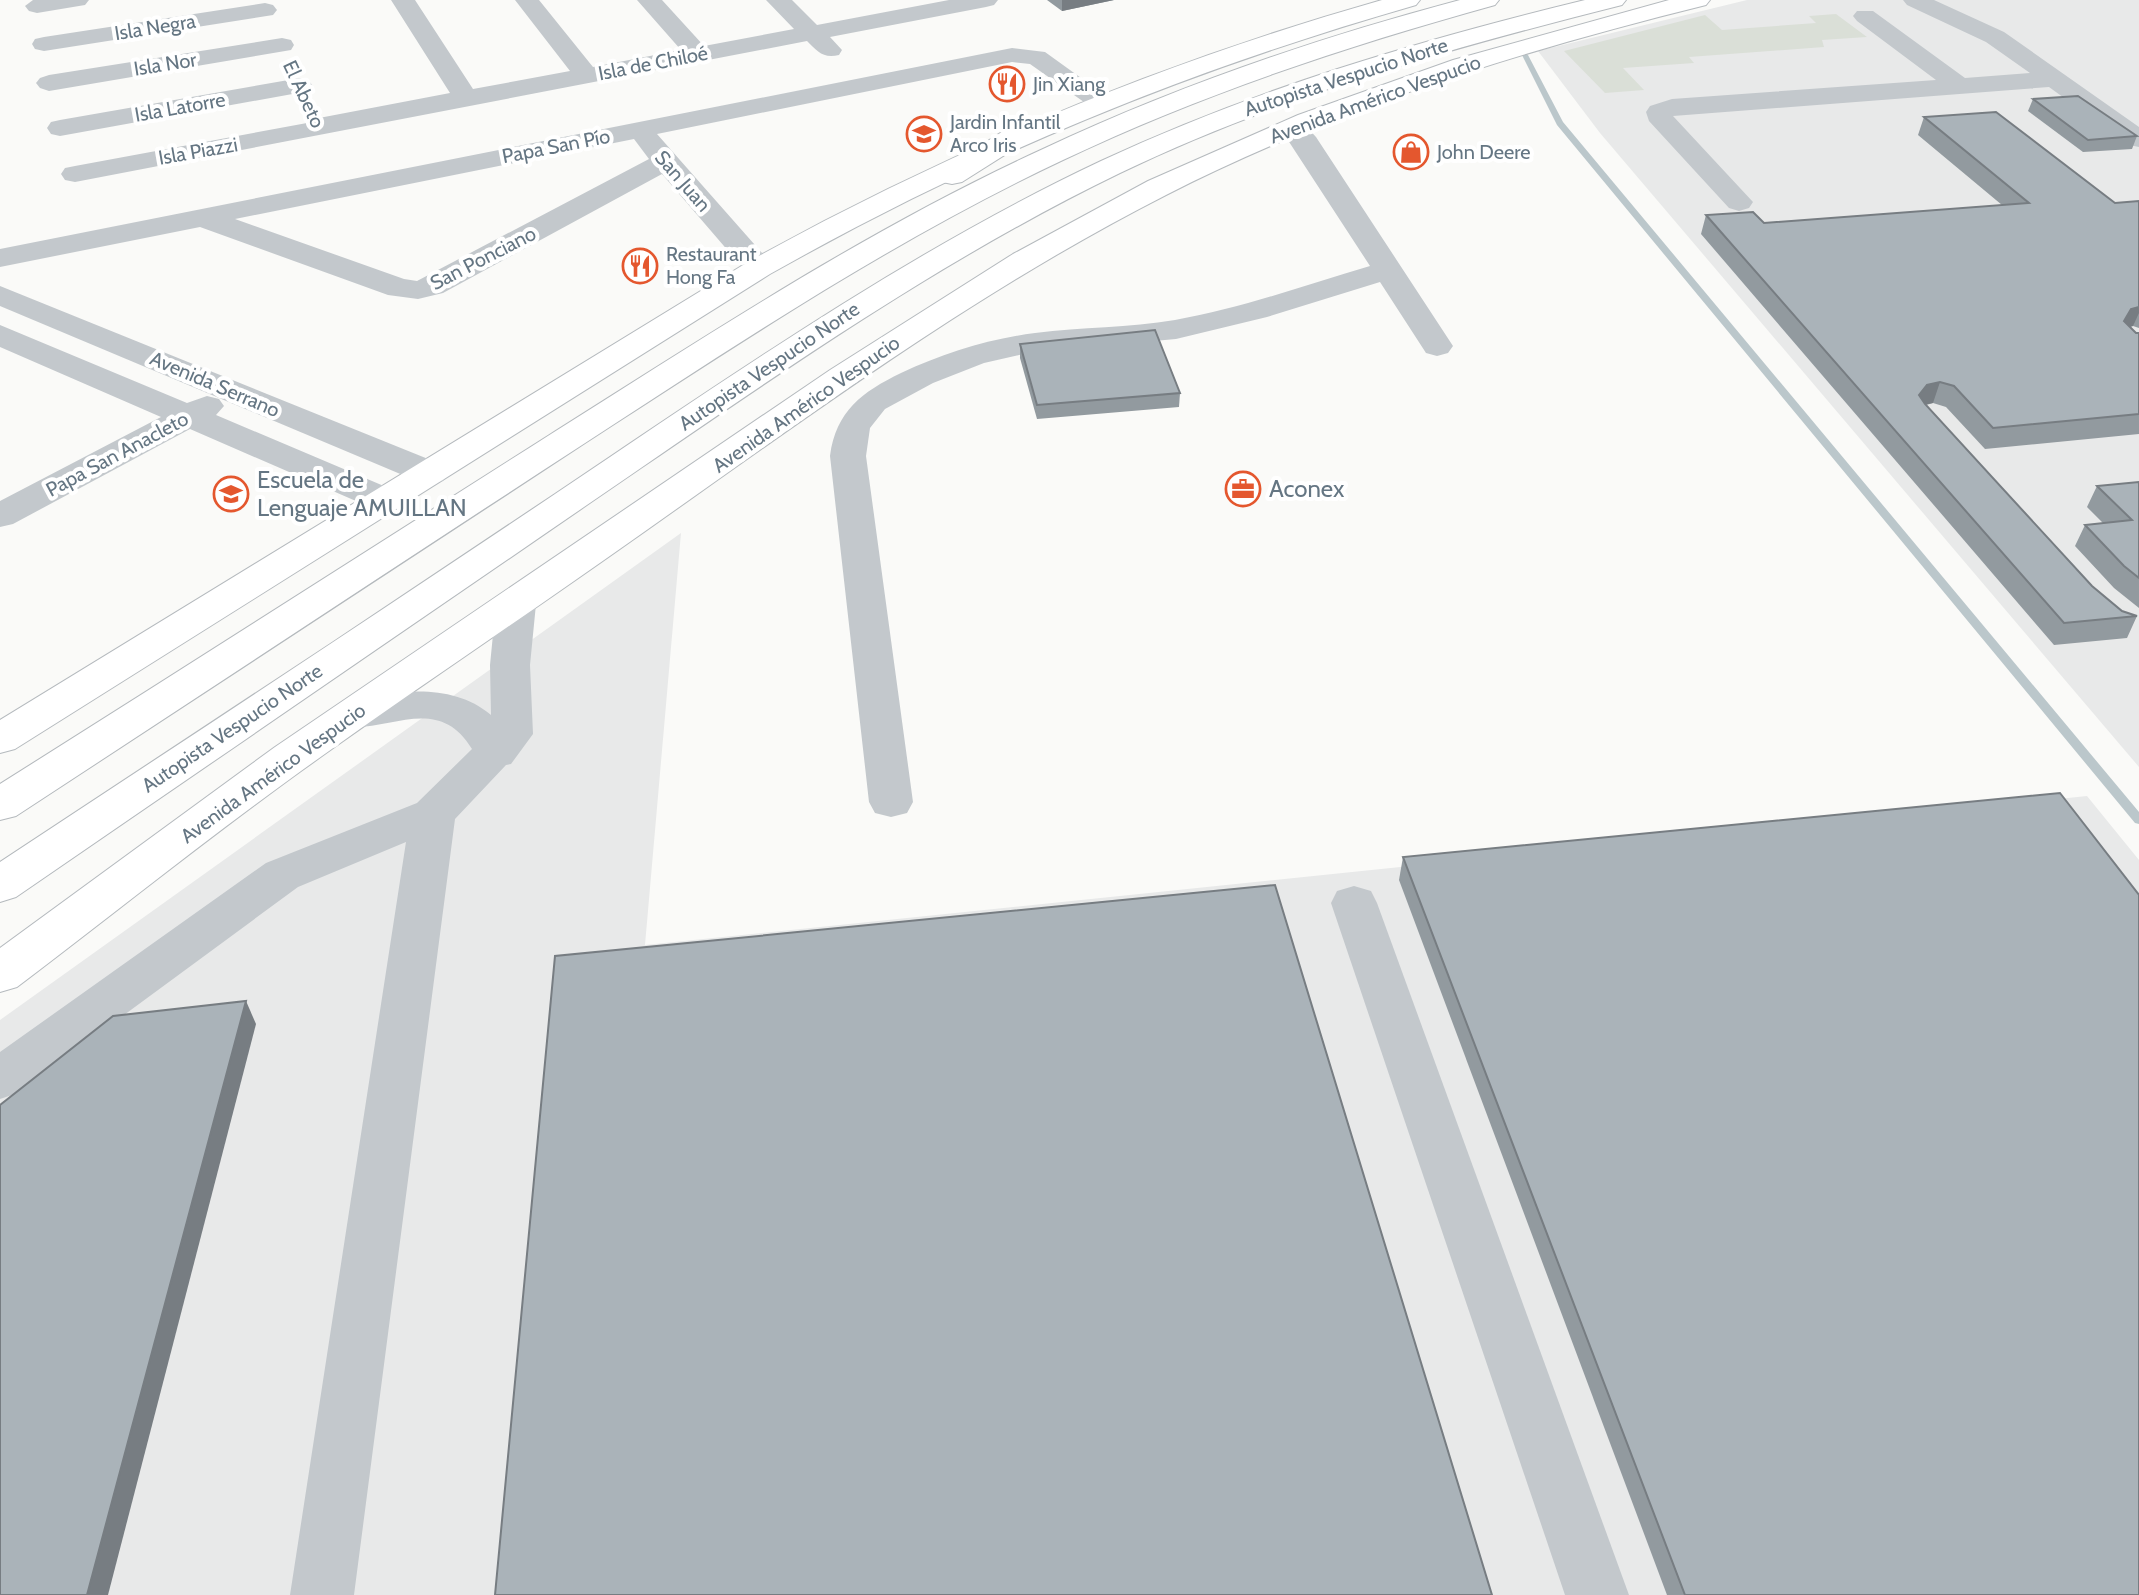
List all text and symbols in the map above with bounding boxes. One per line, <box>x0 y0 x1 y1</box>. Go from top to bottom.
street label: Isla Negra <box>113 9 198 45</box>
street label: Autopista Vespucio Norte <box>1241 33 1451 121</box>
street label: Isla de Chiloé <box>596 41 710 85</box>
street label: Isla Nor <box>132 47 199 81</box>
street label: Avenida Américo Vespucio <box>1266 50 1484 148</box>
street label: El Abeto <box>278 56 330 132</box>
restaurant icon: Jin Xiang <box>988 65 1026 103</box>
place label: Jin Xiang <box>1032 72 1106 96</box>
street label: Isla Latorre <box>133 87 227 127</box>
place label: Jardin Infantil Arco Iris <box>949 110 1061 157</box>
school or university icon: Jardin Infantil Arco Iris <box>905 115 943 153</box>
street label: Papa San Pío <box>500 124 612 168</box>
street label: Isla Piazzi <box>156 132 240 170</box>
shop icon: John Deere <box>1392 133 1430 171</box>
place label: John Deere <box>1436 140 1531 164</box>
street label: San Juan <box>650 146 716 216</box>
street label: San Ponciano <box>426 221 540 295</box>
place label: Restaurant Hong Fa <box>666 242 757 289</box>
restaurant icon: Restaurant Hong Fa <box>621 247 659 285</box>
street label: Autopista Vespucio Norte <box>674 297 864 435</box>
street label: Avenida Américo Vespucio <box>708 330 904 478</box>
street label: Avenida Serrano <box>147 346 283 422</box>
street label: Papa San Anacleto <box>42 406 192 502</box>
place label: Escuela de Lenguaje AMUILLAN <box>257 465 467 522</box>
office icon: Aconex <box>1224 470 1262 508</box>
place label: Aconex <box>1269 474 1345 503</box>
school or university icon: Escuela de Lenguaje AMUILLAN <box>212 475 250 513</box>
street label: Autopista Vespucio Norte <box>137 659 327 797</box>
street label: Avenida Américo Vespucio <box>176 698 370 848</box>

